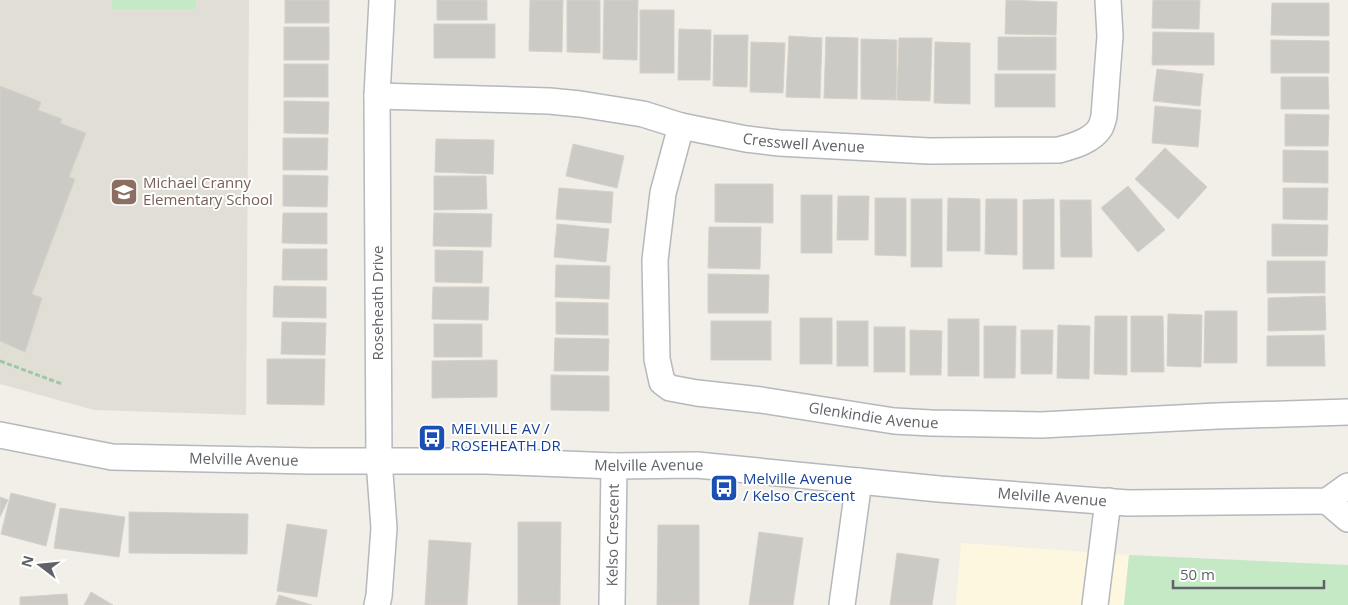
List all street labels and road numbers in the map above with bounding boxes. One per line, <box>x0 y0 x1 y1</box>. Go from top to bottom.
street label: Cresswell Avenue <box>742 128 865 157</box>
street label: Roseheath Drive <box>367 246 387 360</box>
street label: Glenkindie Avenue <box>807 397 939 432</box>
street label: Melville Avenue <box>189 448 299 470</box>
street label: Melville Avenue <box>594 454 704 475</box>
street label: Melville Avenue <box>997 482 1108 510</box>
street label: Kelso Crescent <box>601 483 623 587</box>

